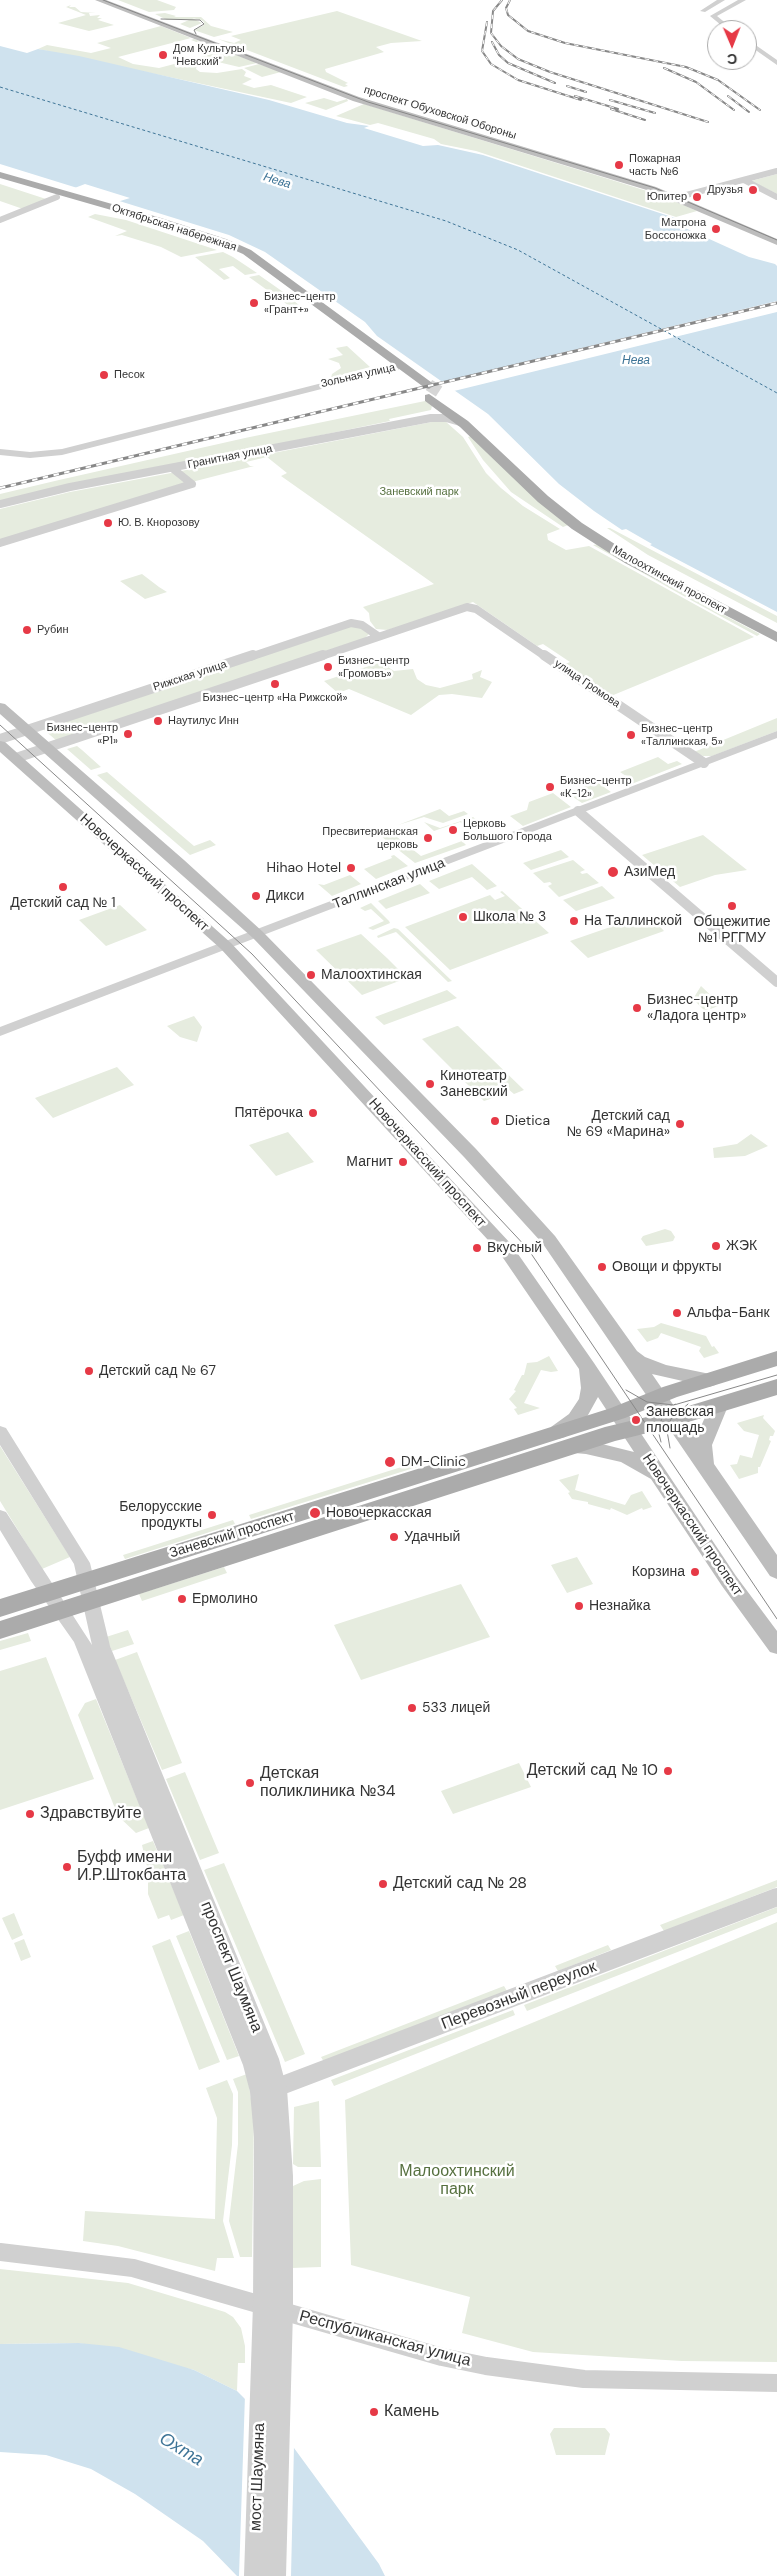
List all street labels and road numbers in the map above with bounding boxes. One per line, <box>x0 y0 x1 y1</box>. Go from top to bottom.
street label: проспект Обуховской Обороны <box>362 83 518 143</box>
street label: Октябрьская набережная <box>110 202 238 254</box>
street label: Зольная улица <box>319 361 397 391</box>
street label: Гранитная улица <box>186 442 274 472</box>
street label: Малоохтинский проспект <box>610 543 728 617</box>
street label: улица Громова <box>552 657 622 711</box>
street label: Рижская улица <box>152 658 228 694</box>
street label: Новочеркасский проспект <box>76 811 212 935</box>
street label: Таллинская улица <box>331 855 447 913</box>
street label: Новочеркасский проспект <box>365 1095 489 1231</box>
street label: Новочеркасский проспект <box>638 1451 746 1599</box>
street label: Заневский проспект <box>168 1508 296 1562</box>
street label: проспект Шаумяна <box>196 1899 266 2035</box>
street label: Перевозный переулок <box>439 1958 599 2034</box>
street label: Республиканская улица <box>297 2307 473 2371</box>
street label: мост Шаумяна <box>247 2423 269 2531</box>

